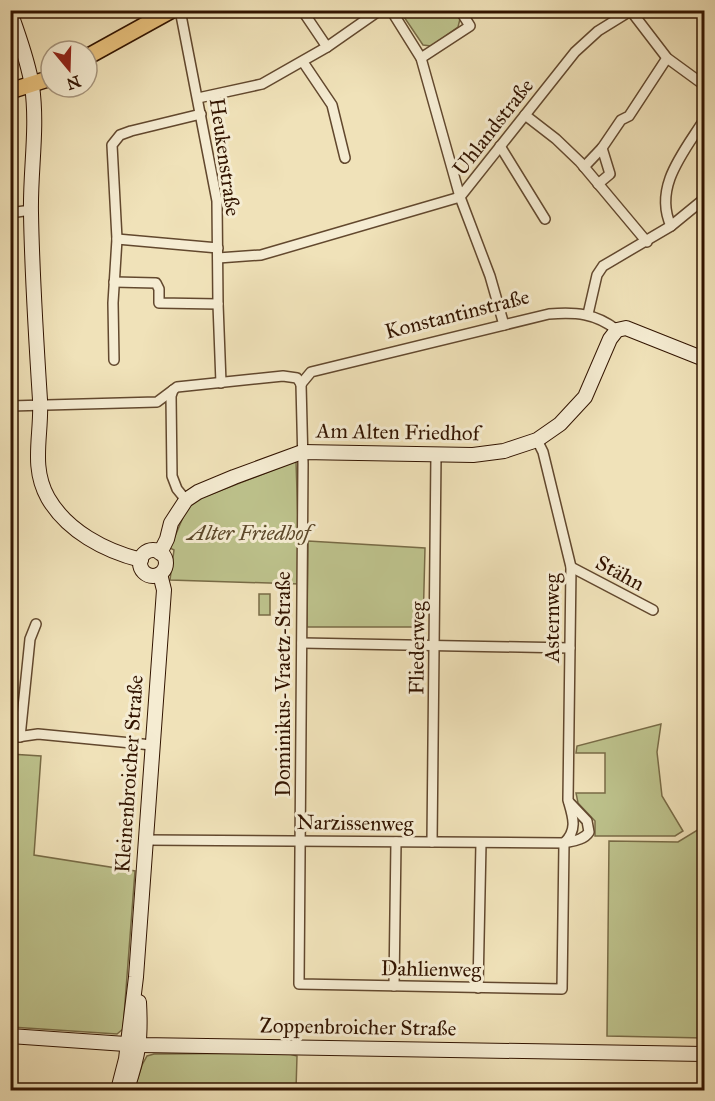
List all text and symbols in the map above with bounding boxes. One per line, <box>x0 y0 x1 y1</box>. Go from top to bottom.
north arrow <box>39 39 99 99</box>
text: N <box>64 72 83 94</box>
street label: Uhlandstraße <box>447 73 539 181</box>
street label: Heukenstraße <box>204 96 246 218</box>
street label: Konstantinstraße <box>382 283 532 345</box>
street label: Am Alten Friedhof <box>315 418 483 446</box>
park label: Alter Friedhof <box>186 520 316 546</box>
street label: Stähn <box>591 549 649 597</box>
street label: Dominikus-Vraetz-Straße <box>270 571 296 797</box>
street label: Asternweg <box>539 573 565 664</box>
street label: Fliederweg <box>403 601 431 695</box>
street label: Kleinenbroicher Straße <box>109 674 149 874</box>
street label: Narzissenweg <box>296 809 414 837</box>
street label: Dahlienweg <box>381 955 482 983</box>
street label: Zoppenbroicher Straße <box>259 1012 457 1042</box>

